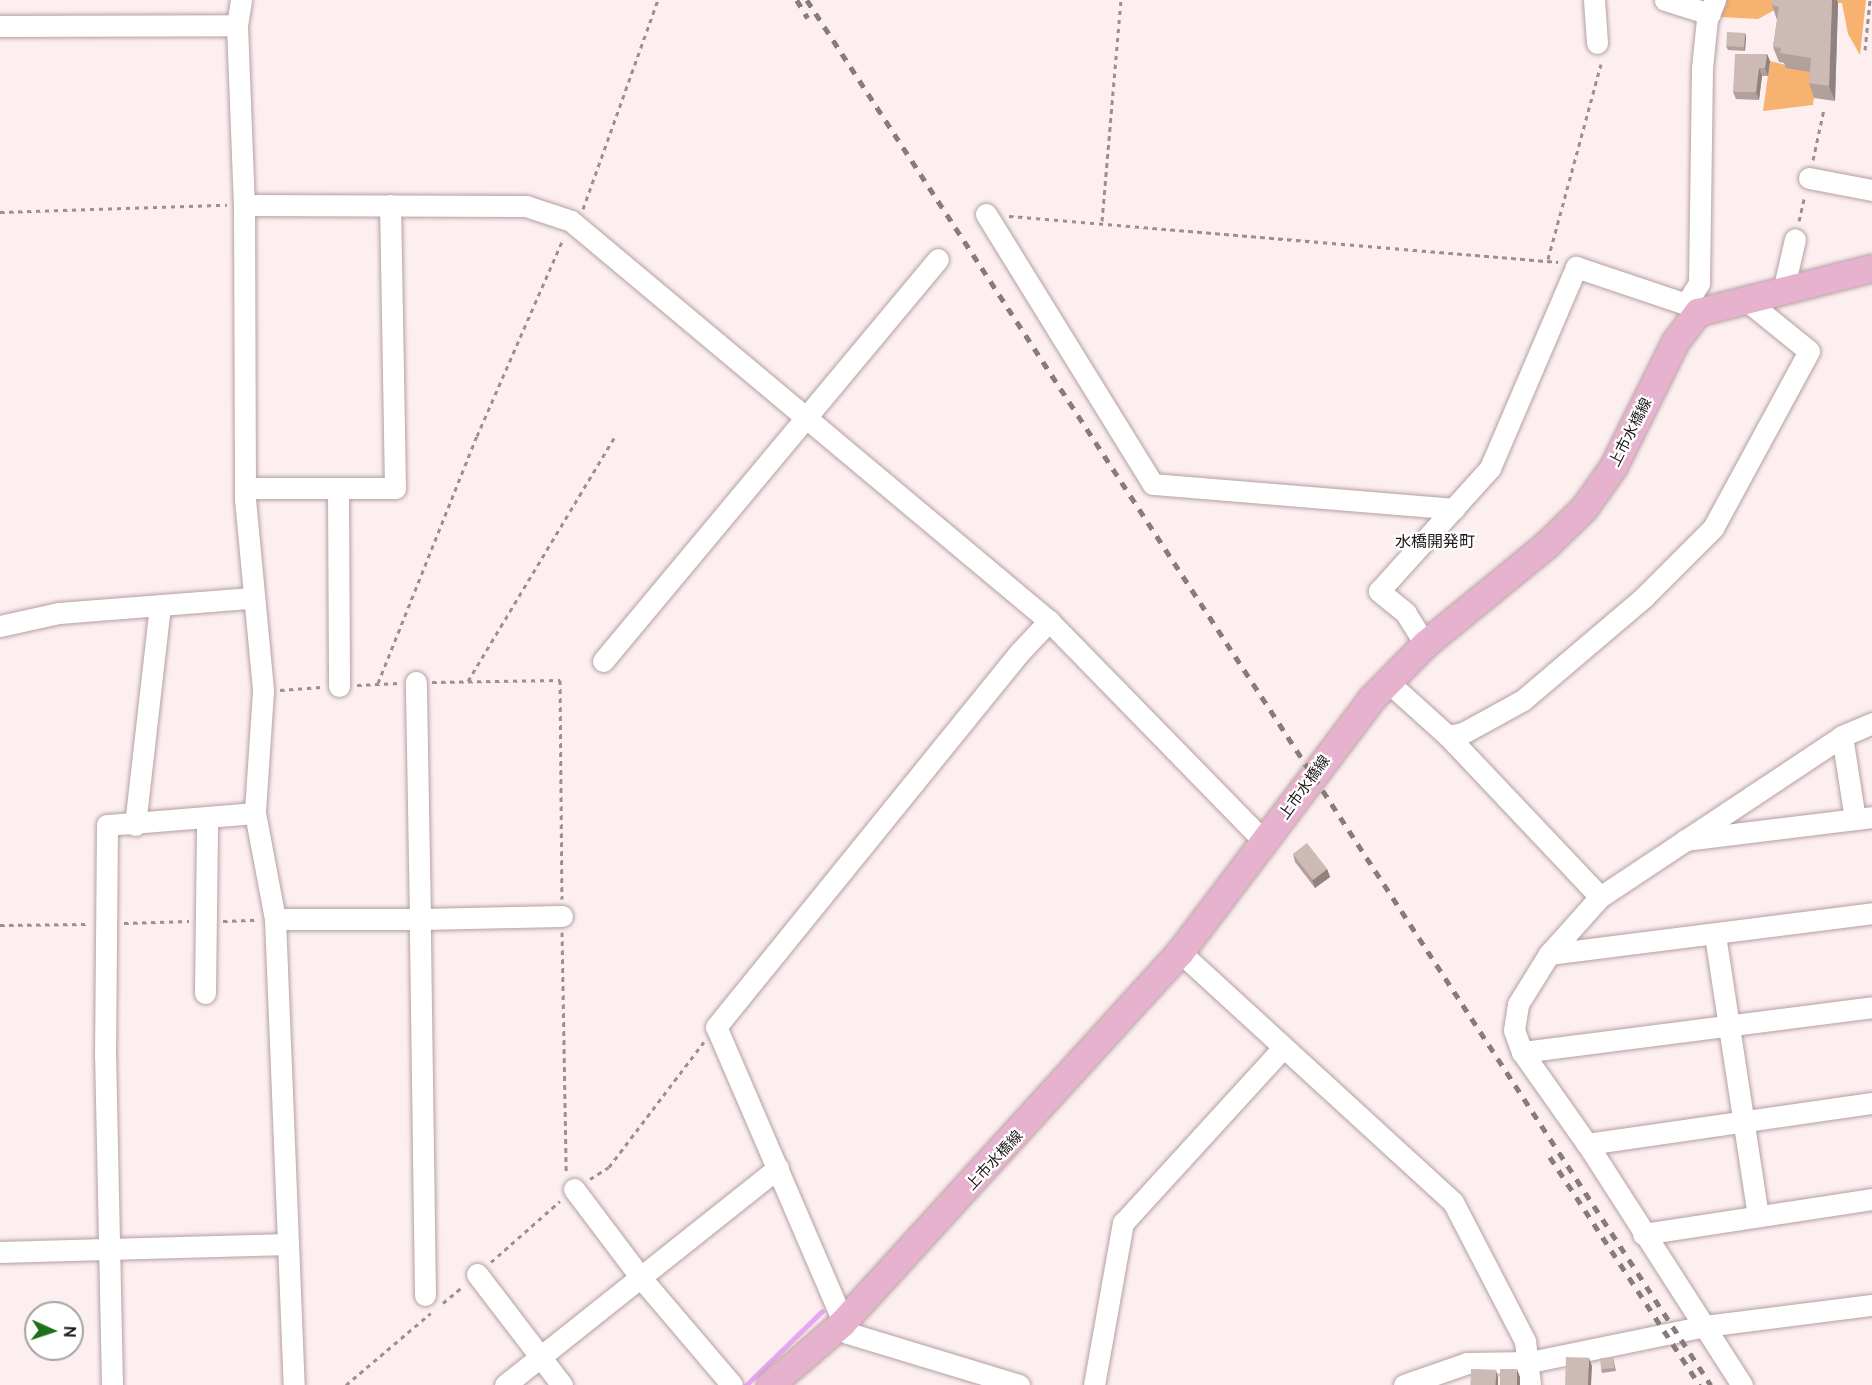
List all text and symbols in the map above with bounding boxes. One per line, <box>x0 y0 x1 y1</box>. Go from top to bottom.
street label: 上市水橋線 <box>1605 395 1655 469</box>
district label: 水橋開発町 <box>1395 531 1475 551</box>
street label: 上市水橋線 <box>1275 751 1333 823</box>
street label: 上市水橋線 <box>962 1126 1026 1194</box>
north arrow <box>24 1301 84 1361</box>
text: N <box>61 1325 79 1338</box>

